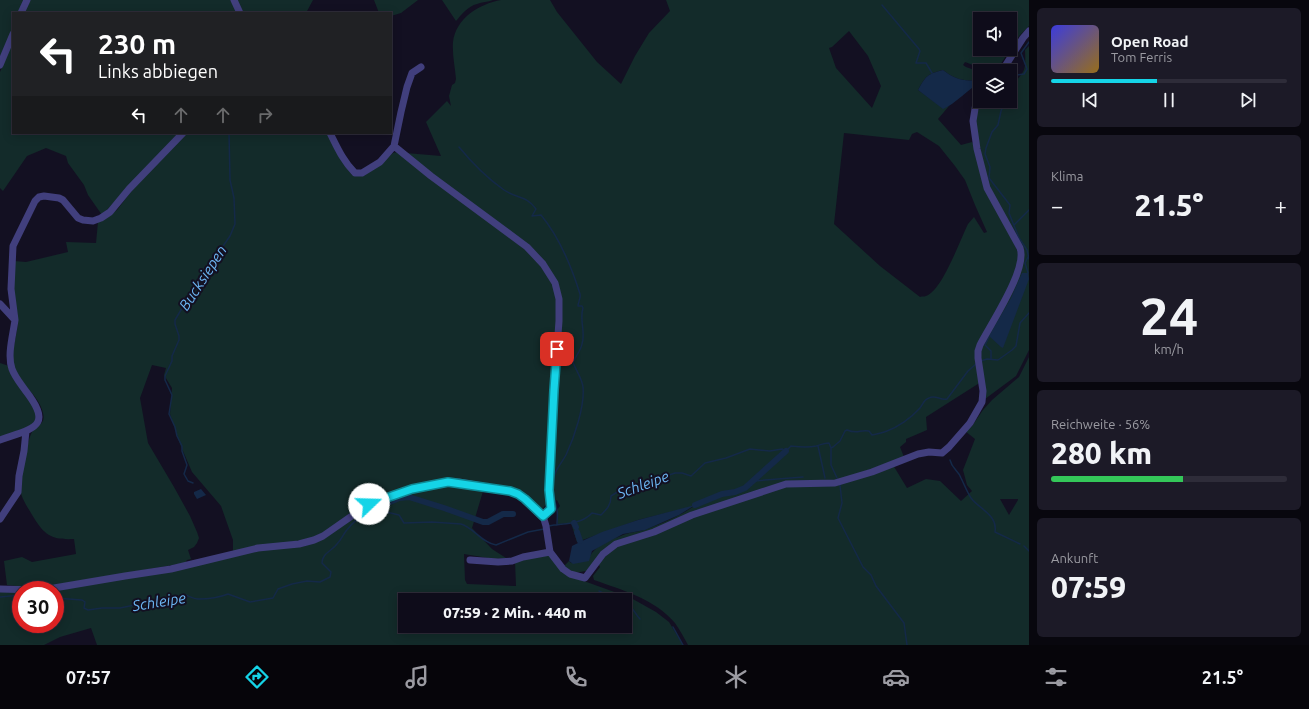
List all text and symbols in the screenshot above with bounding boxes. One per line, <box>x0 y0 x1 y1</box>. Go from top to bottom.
map controls <box>973 12 1017 108</box>
button: sound <box>973 12 1017 56</box>
icon: left <box>32 28 84 80</box>
text: 230 m <box>98 28 176 59</box>
text: Open Road <box>1111 33 1188 50</box>
text: Tom Ferris <box>1111 50 1172 64</box>
text: Links abbiegen <box>98 61 218 81</box>
button: layers <box>973 64 1017 108</box>
icon: previous <box>1079 89 1101 111</box>
icon: pause <box>1158 89 1180 111</box>
icon: next <box>1237 89 1259 111</box>
icon: left <box>128 104 150 126</box>
icon: ahead <box>170 104 192 126</box>
icon: ahead <box>212 104 234 126</box>
icon: right <box>254 104 276 126</box>
text: Klima <box>1051 169 1083 183</box>
text: 21.5° <box>1134 188 1204 222</box>
text: − <box>1051 193 1063 218</box>
text: + <box>1275 193 1287 218</box>
water label: Bucksiepen <box>175 242 230 313</box>
text: 24 <box>1140 287 1198 345</box>
pin <box>540 332 574 366</box>
icon: arrive <box>546 338 568 360</box>
text: km/h <box>1154 342 1184 356</box>
text: Reichweite · 56% <box>1051 417 1150 431</box>
text: 280 km <box>1051 436 1152 470</box>
water label: Schleipe <box>614 467 671 502</box>
position arrow <box>348 483 390 525</box>
text: Ankunft <box>1051 551 1098 565</box>
text: 07:59 <box>1051 570 1126 604</box>
speed limit sign: 30 <box>12 581 64 633</box>
water label: Schleipe <box>130 589 187 614</box>
text: 07:59 · 2 Min. · 440 m <box>443 604 587 621</box>
icon: directions <box>243 663 271 691</box>
icon: music <box>403 663 431 691</box>
icon: phone <box>562 663 590 691</box>
icon: climate <box>722 663 750 691</box>
icon: car <box>882 663 910 691</box>
icon: filters <box>1042 663 1070 691</box>
text: 07:57 <box>66 667 111 687</box>
text: 21.5° <box>1202 667 1243 687</box>

